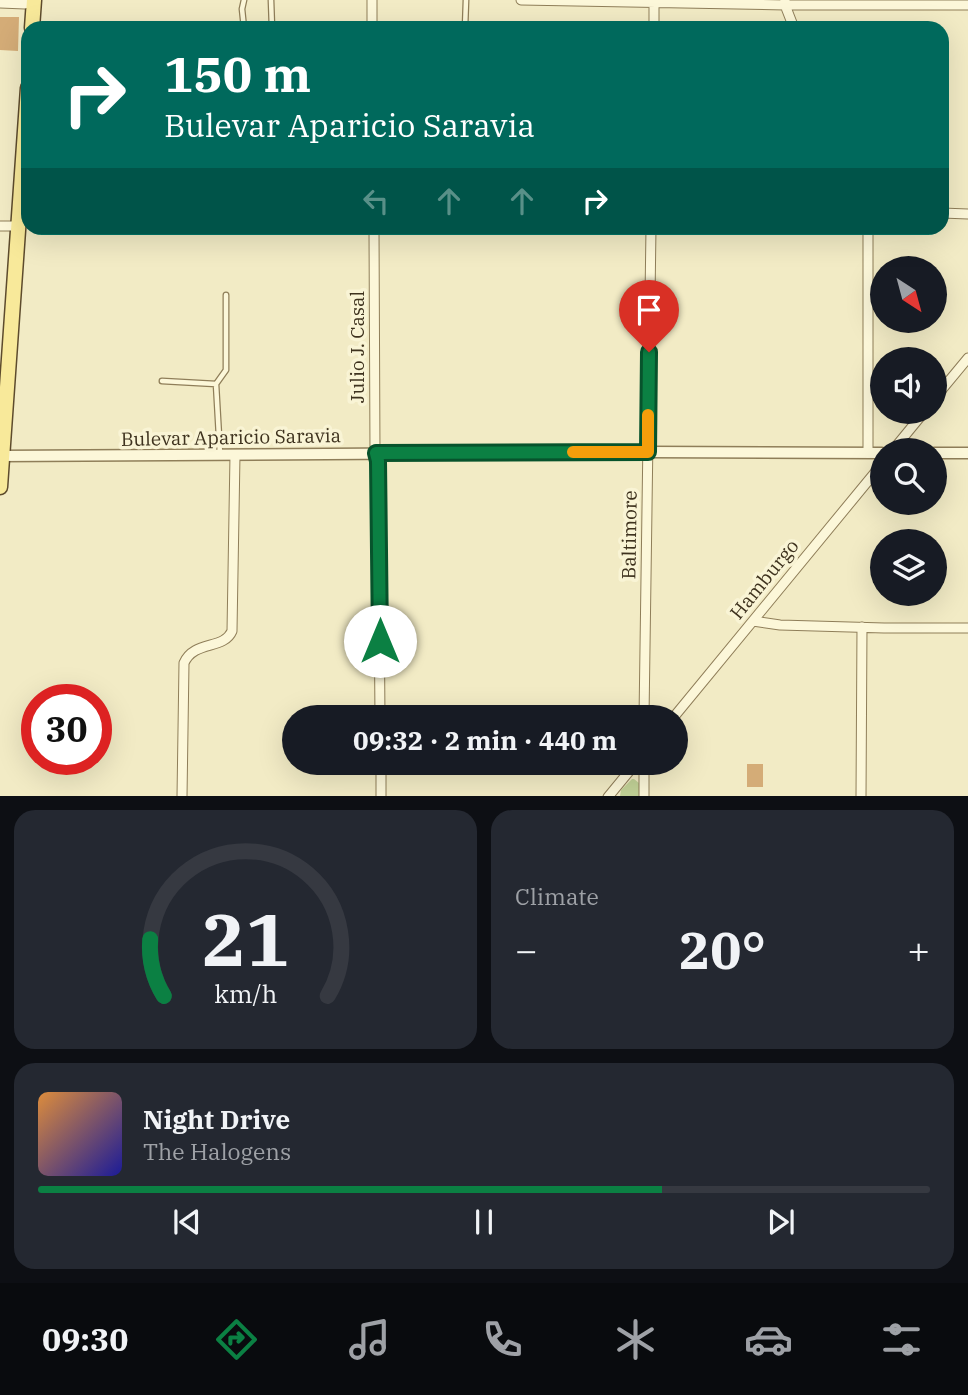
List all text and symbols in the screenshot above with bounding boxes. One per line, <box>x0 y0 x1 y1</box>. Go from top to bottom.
text: 150 m <box>164 42 311 105</box>
icon: right <box>49 49 140 140</box>
text: Bulevar Aparicio Saravia <box>164 104 535 146</box>
icon: left <box>357 182 395 220</box>
icon: ahead <box>430 182 468 220</box>
icon: ahead <box>503 182 541 220</box>
icon: right <box>576 182 614 220</box>
north arrow <box>870 256 947 332</box>
map controls <box>870 256 947 606</box>
pin <box>619 280 679 352</box>
street label: Julio J. Casal <box>345 291 369 403</box>
icon: arrive <box>630 291 668 329</box>
button: sound <box>870 347 947 424</box>
street label: Bulevar Aparicio Saravia <box>121 423 341 451</box>
button: search <box>870 438 947 515</box>
street label: Baltimore <box>616 490 642 580</box>
button: layers <box>870 529 947 606</box>
street label: Hamburgo <box>724 534 804 624</box>
position arrow <box>343 604 417 678</box>
speed limit sign: 30 <box>21 684 112 775</box>
text: 09:32 · 2 min · 440 m <box>353 723 617 757</box>
text: Climate <box>515 881 599 911</box>
text: 21 <box>202 891 289 986</box>
text: 20° <box>679 916 766 983</box>
text: − <box>515 925 538 974</box>
text: + <box>907 925 930 974</box>
text: km/h <box>214 976 277 1009</box>
text: Night Drive <box>143 1102 290 1136</box>
text: The Halogens <box>143 1136 291 1166</box>
icon: previous <box>168 1203 206 1241</box>
icon: pause <box>465 1203 503 1241</box>
icon: next <box>762 1203 800 1241</box>
icon: directions <box>212 1315 261 1364</box>
icon: music <box>345 1315 394 1364</box>
icon: phone <box>478 1315 527 1364</box>
icon: climate <box>611 1315 660 1364</box>
icon: car <box>744 1315 793 1364</box>
icon: filters <box>877 1315 926 1364</box>
text: 09:30 <box>42 1318 128 1360</box>

